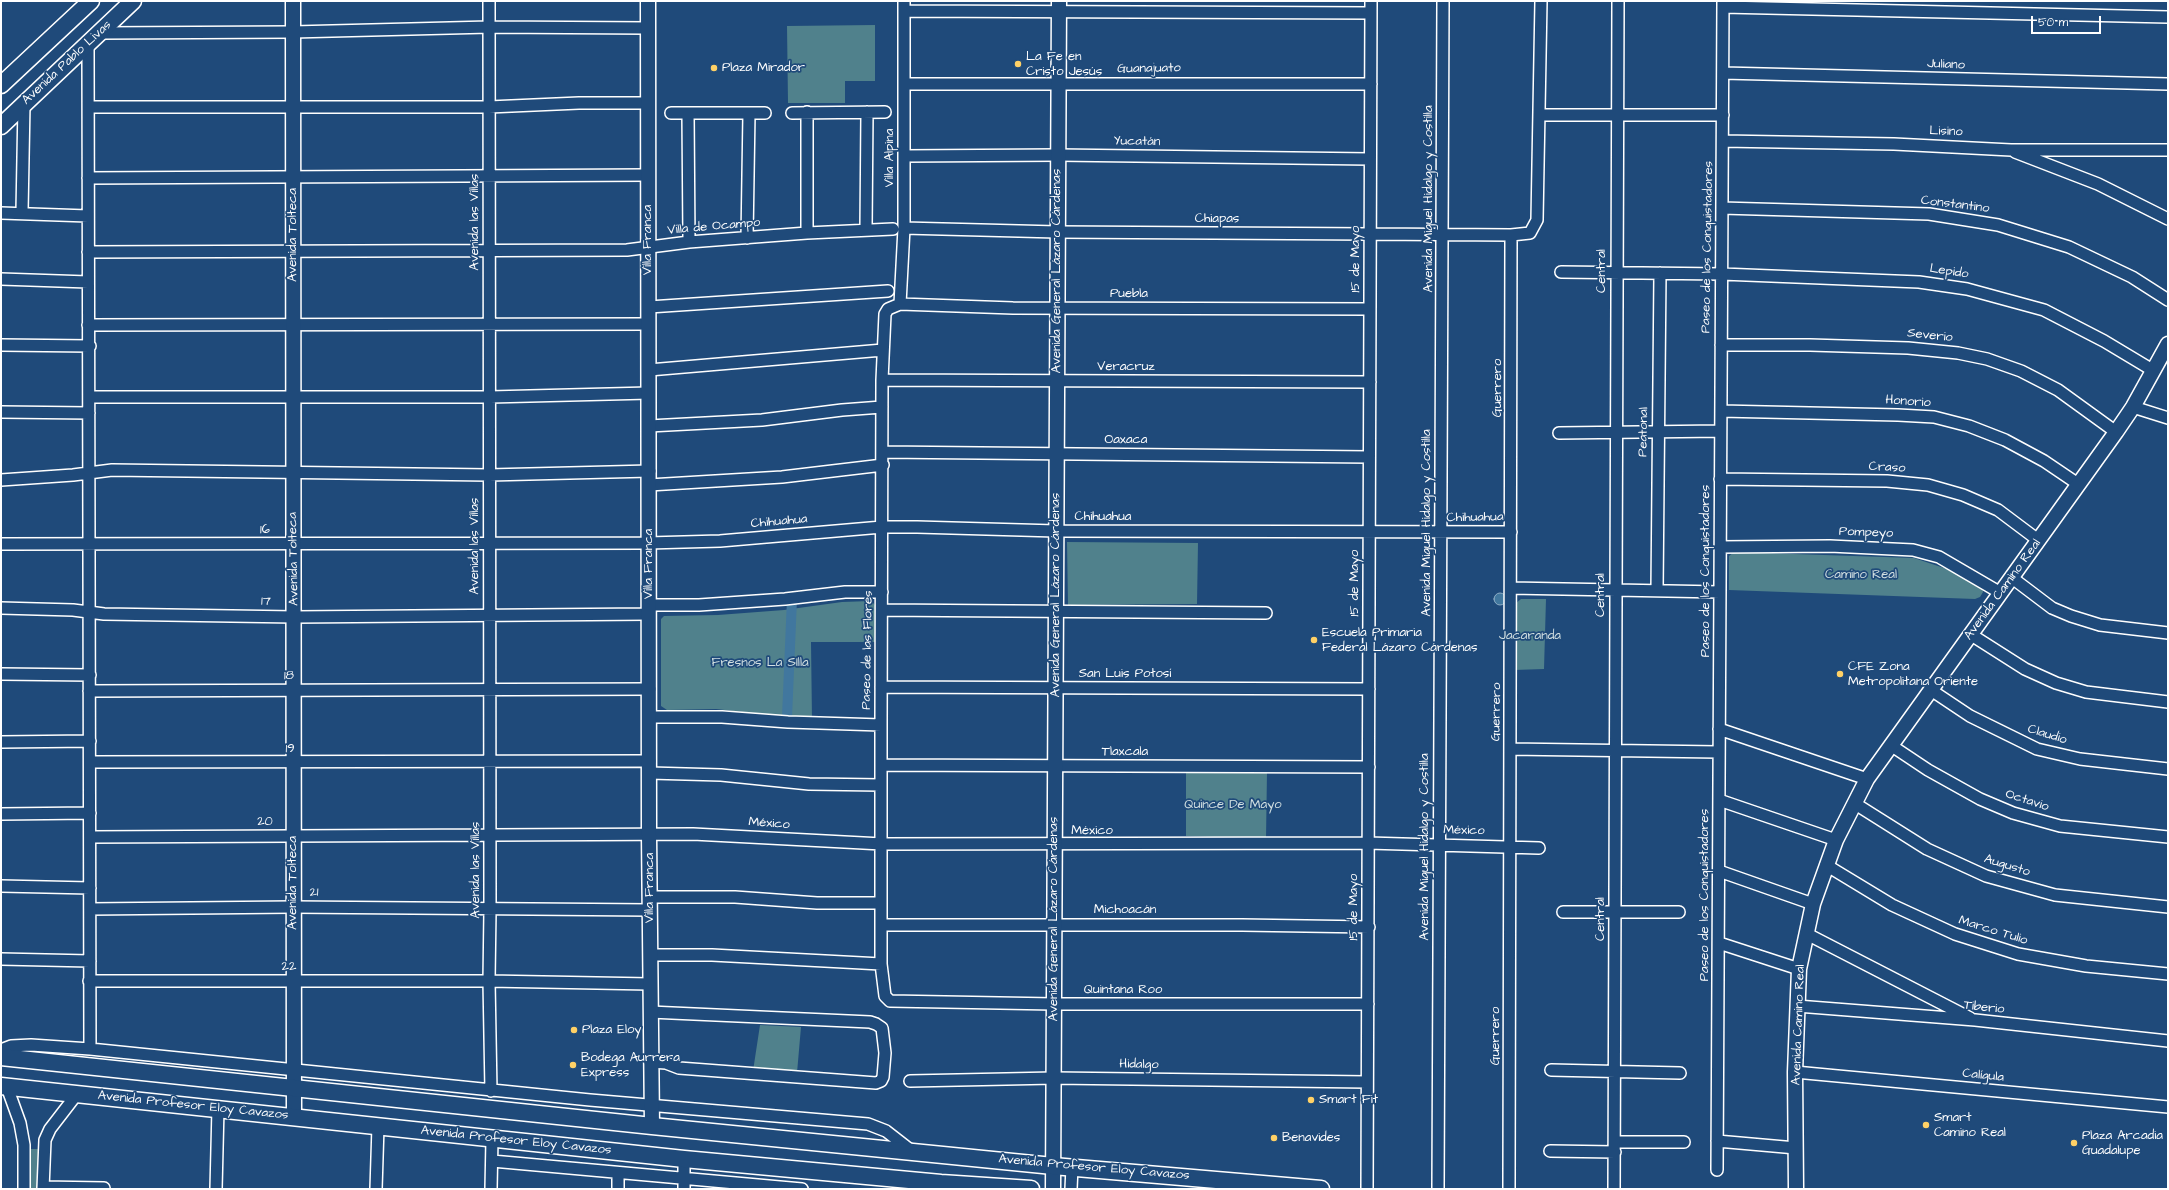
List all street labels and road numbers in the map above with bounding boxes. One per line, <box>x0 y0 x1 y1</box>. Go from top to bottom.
street label: Avenida Pablo Livas <box>19 18 115 108</box>
street label: Juliano <box>1927 57 1965 73</box>
street label: Guanajuato <box>1117 61 1181 77</box>
street label: Avenida Miguel Hidalgo y Costilla <box>1421 105 1437 293</box>
street label: Lisino <box>1929 124 1963 140</box>
street label: Villa Alpina <box>882 129 898 187</box>
street label: Yucatán <box>1113 134 1161 150</box>
street label: Paseo de los Conquistadores <box>1699 161 1717 333</box>
street label: Avenida General Lázaro Cárdenas <box>1049 169 1065 373</box>
street label: Avenida las Villas <box>467 174 483 270</box>
street label: Avenida Tolteca <box>285 188 301 282</box>
street label: Constantino <box>1920 193 1990 217</box>
street label: Villa Franca <box>640 205 656 275</box>
street label: Chiapas <box>1195 211 1239 227</box>
street label: Villa de Ocampo <box>667 215 761 239</box>
street label: 15 de Mayo <box>1348 226 1364 292</box>
street label: Central <box>1594 249 1610 293</box>
street label: Lepido <box>1928 261 1970 283</box>
street label: Puebla <box>1110 286 1148 302</box>
street label: Severio <box>1907 326 1953 346</box>
street label: Veracruz <box>1097 359 1155 375</box>
street label: Guerrero <box>1490 359 1506 417</box>
street label: Honorio <box>1885 393 1931 411</box>
street label: Peatonal <box>1636 407 1652 457</box>
street label: Avenida Miguel Hidalgo y Costilla <box>1419 429 1435 617</box>
street label: Oaxaca <box>1105 432 1147 448</box>
street label: Craso <box>1868 459 1906 477</box>
street label: Paseo de los Conquistadores <box>1698 485 1714 657</box>
street label: Avenida General Lázaro Cárdenas <box>1048 493 1064 697</box>
street label: Avenida las Villas <box>467 498 483 594</box>
street label: Chihuahua <box>1075 509 1131 525</box>
street label: Chihuahua <box>1446 510 1504 526</box>
street label: Avenida Tolteca <box>285 512 303 606</box>
street label: Chihuahua <box>750 512 808 532</box>
street label: 16 <box>260 522 270 538</box>
street label: Pompeyo <box>1839 524 1893 542</box>
street label: Villa Franca <box>641 529 657 599</box>
street label: Avenida Camino Real <box>1961 536 2045 644</box>
street label: 15 de Mayo <box>1347 550 1363 616</box>
street label: Central <box>1593 573 1609 617</box>
street label: Paseo de las Flores <box>859 590 877 710</box>
street label: 17 <box>261 594 271 610</box>
street label: San Luis Potosí <box>1079 666 1171 682</box>
street label: 18 <box>284 668 294 684</box>
street label: Guerrero <box>1489 683 1505 741</box>
street label: Claudio <box>2025 722 2069 748</box>
street label: 19 <box>285 741 295 757</box>
street label: Tlaxcala <box>1102 744 1148 760</box>
street label: Avenida Miguel Hidalgo y Costilla <box>1417 753 1433 941</box>
street label: Octavio <box>2003 787 2051 815</box>
street label: Paseo de los Conquistadores <box>1697 809 1713 981</box>
street label: 20 <box>257 814 273 830</box>
street label: México <box>748 815 790 833</box>
street label: Avenida General Lázaro Cárdenas <box>1046 817 1062 1021</box>
street label: Avenida las Villas <box>468 822 484 918</box>
street label: México <box>1071 823 1113 839</box>
street label: México <box>1443 823 1485 839</box>
street label: Avenida Tolteca <box>285 836 301 930</box>
street label: Augusto <box>1982 852 2032 880</box>
street label: Villa Franca <box>642 853 658 923</box>
street label: 15 de Mayo <box>1346 874 1362 940</box>
street label: 21 <box>309 885 319 901</box>
street label: Central <box>1593 897 1609 941</box>
street label: Michoacán <box>1094 902 1156 918</box>
street label: Marco Tulio <box>1957 913 2029 949</box>
street label: 22 <box>282 959 296 975</box>
street label: Avenida Camino Real <box>1789 964 1809 1086</box>
street label: Quintana Roo <box>1084 982 1162 998</box>
street label: Tiberio <box>1963 998 2005 1018</box>
street label: Guerrero <box>1488 1007 1504 1065</box>
street label: Hidalgo <box>1119 1057 1159 1073</box>
street label: Calígula <box>1961 1066 2005 1086</box>
street label: Avenida Profesor Eloy Cavazos <box>97 1088 289 1124</box>
street label: Avenida Profesor Eloy Cavazos <box>420 1123 612 1159</box>
street label: Avenida Profesor Eloy Cavazos <box>998 1152 1190 1184</box>

